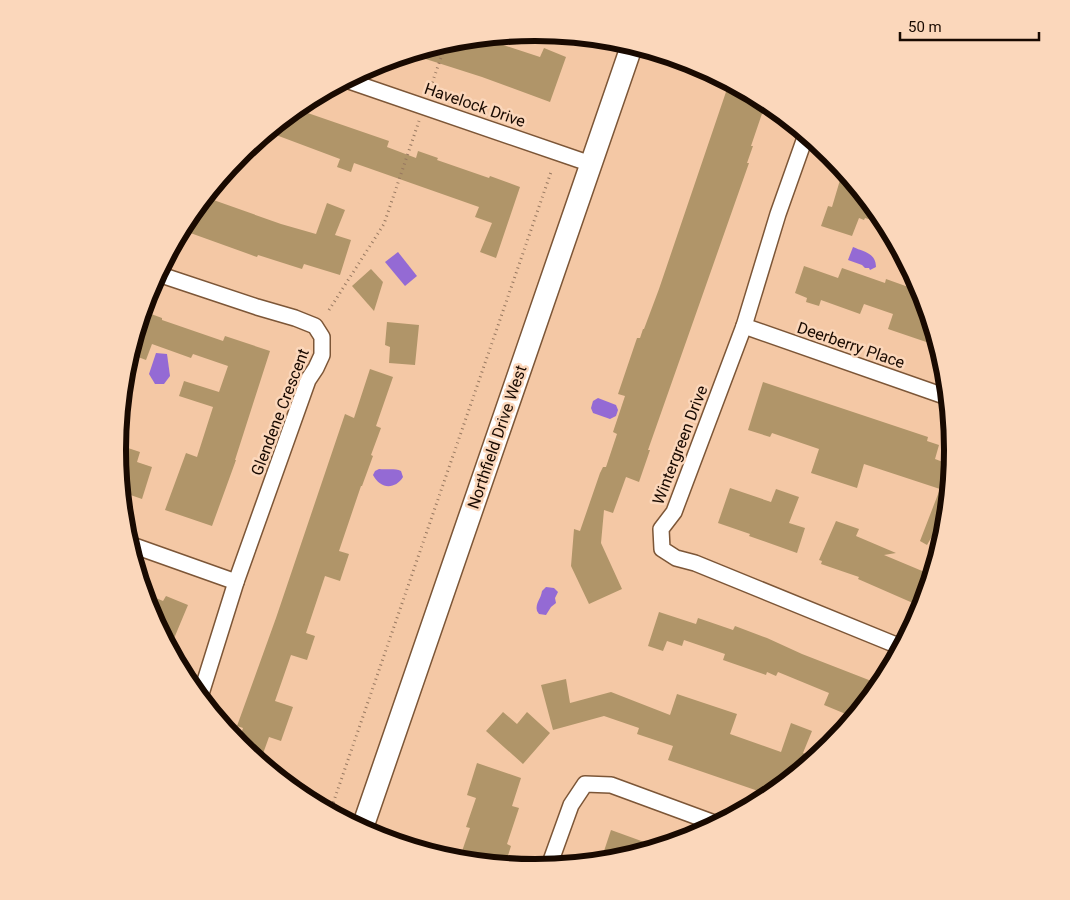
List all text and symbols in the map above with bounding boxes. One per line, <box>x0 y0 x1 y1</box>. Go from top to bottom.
scale bar <box>900 10 1039 42</box>
text: 50 m <box>908 18 942 36</box>
street label: Havelock Drive <box>422 79 528 131</box>
street label: Deerberry Place <box>795 318 907 372</box>
street label: Glendene Crescent <box>247 346 313 478</box>
street label: Northfield Drive West <box>464 363 530 511</box>
street label: Wintergreen Drive <box>649 383 711 507</box>

